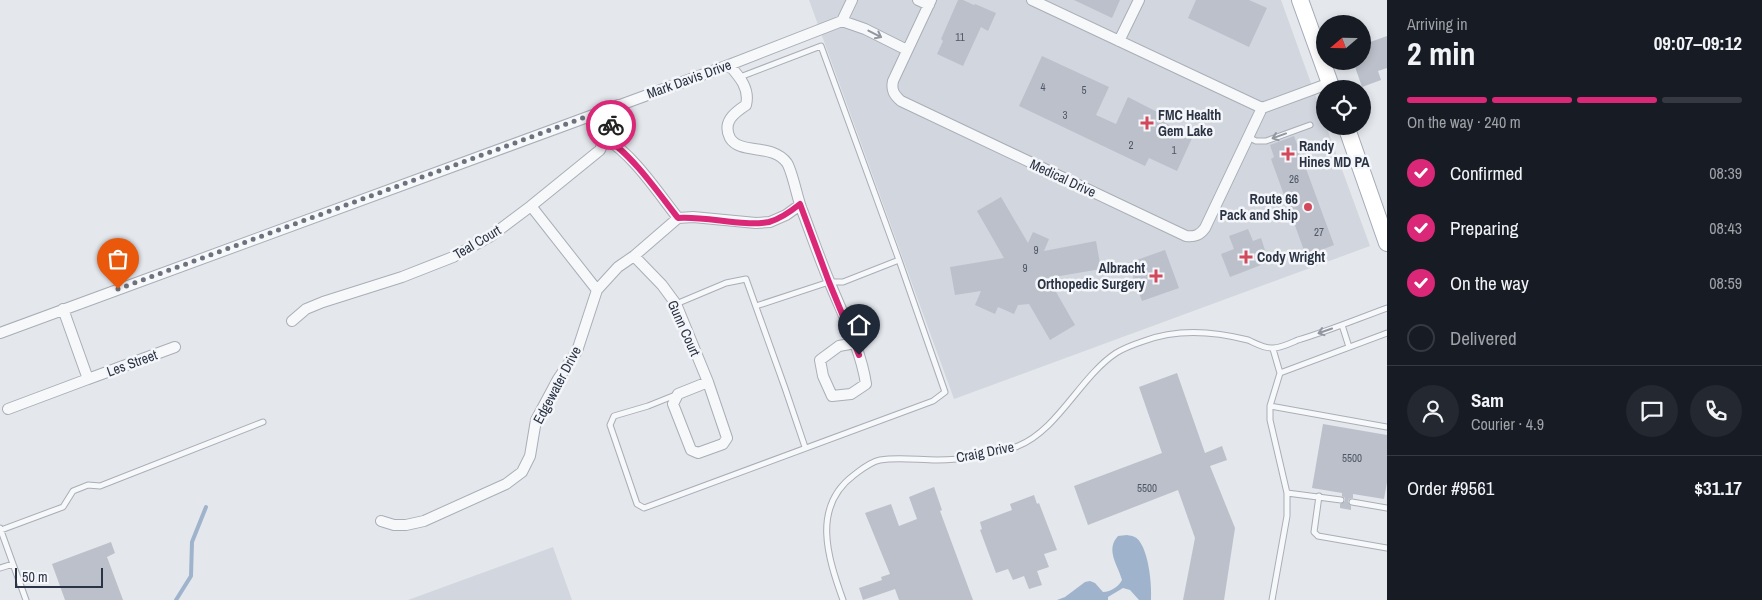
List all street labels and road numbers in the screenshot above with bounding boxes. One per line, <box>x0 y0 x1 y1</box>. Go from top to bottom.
street label: Mark Davis Drive <box>644 55 734 103</box>
street label: Medical Drive <box>1027 155 1099 201</box>
street label: Teal Court <box>450 221 504 263</box>
street label: Gunn Court <box>664 297 704 359</box>
street label: Edgewater Drive <box>529 343 585 427</box>
street label: Les Street <box>104 346 160 380</box>
street label: Craig Drive <box>954 438 1016 466</box>

